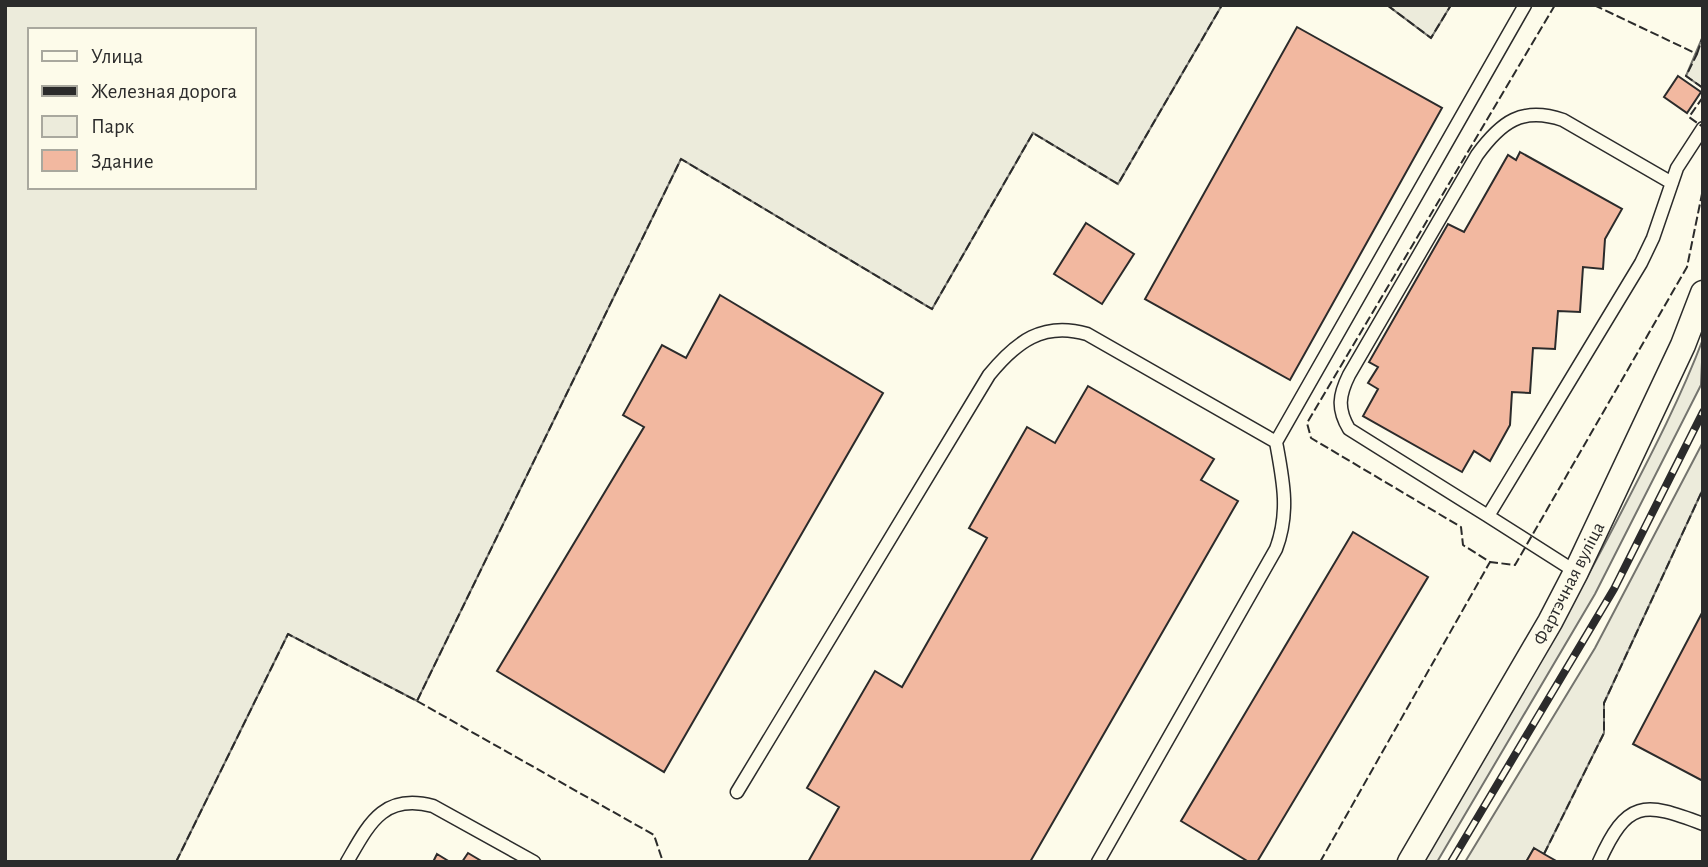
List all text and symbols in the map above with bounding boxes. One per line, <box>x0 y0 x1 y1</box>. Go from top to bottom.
legend <box>28 28 256 189</box>
text: Улица <box>91 46 144 67</box>
text: Железная дорога <box>91 81 238 102</box>
text: Парк <box>91 116 135 137</box>
text: Здание <box>91 151 154 172</box>
street label: Фартэчная вуліца <box>1530 519 1609 648</box>

